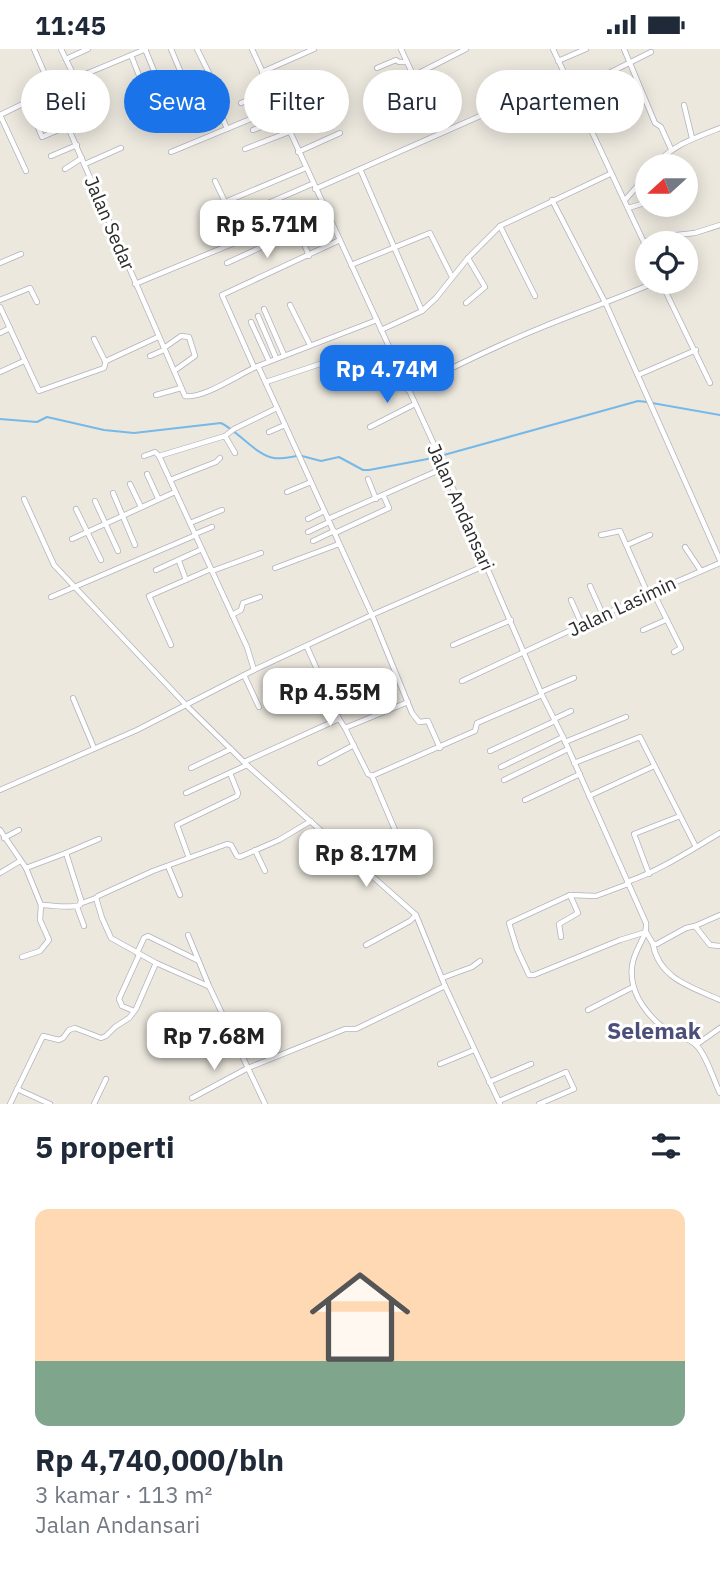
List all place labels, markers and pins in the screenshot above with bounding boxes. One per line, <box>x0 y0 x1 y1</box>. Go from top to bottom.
pin: Rp 5.71M <box>195 201 339 260</box>
pin: Rp 4.74M <box>315 345 459 405</box>
pin: Rp 4.55M <box>258 669 402 728</box>
pin: Rp 8.17M <box>294 829 438 889</box>
pin: Rp 7.68M <box>142 1013 286 1072</box>

